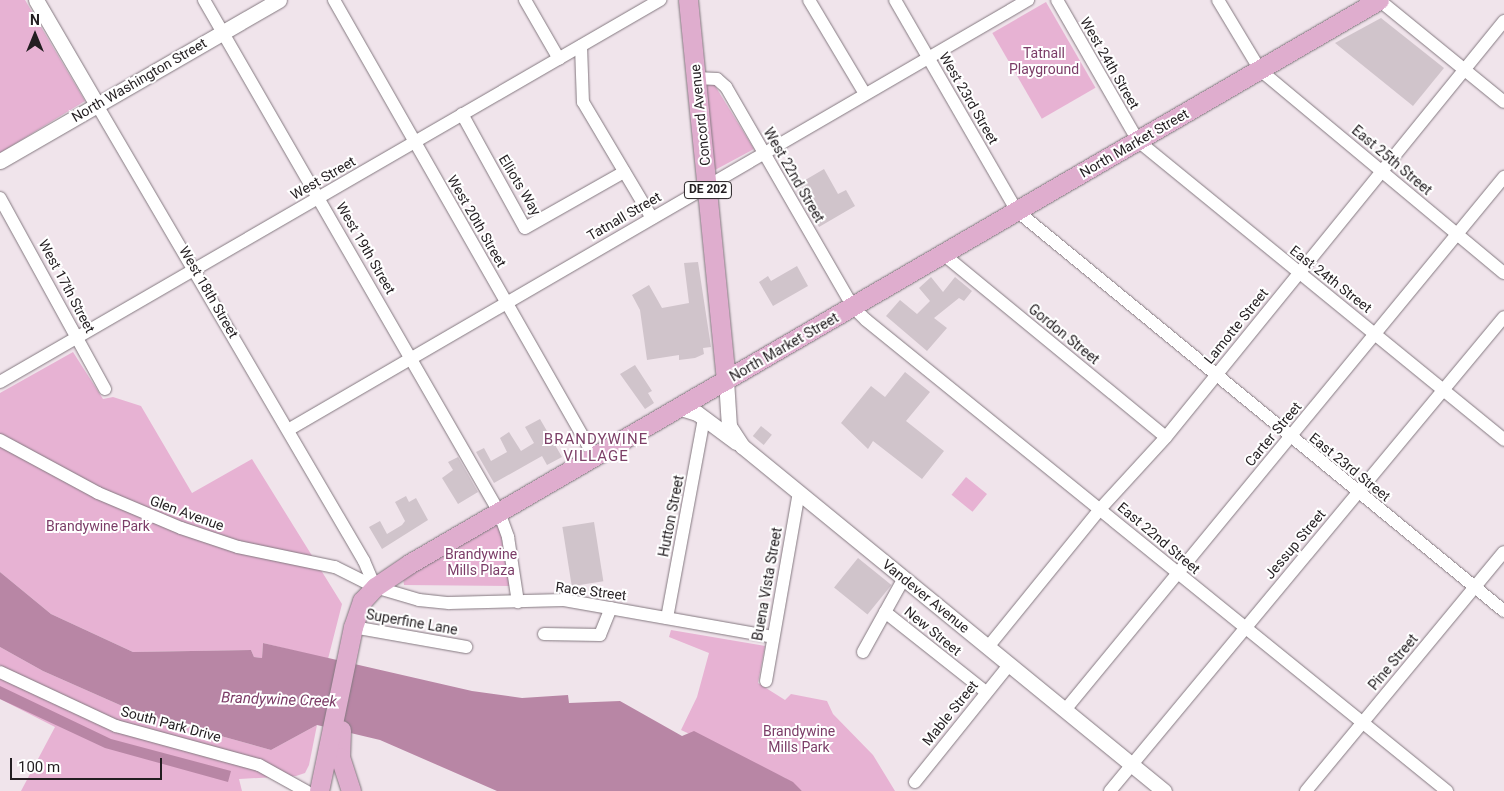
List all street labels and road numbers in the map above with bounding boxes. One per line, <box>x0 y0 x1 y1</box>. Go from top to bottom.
street label: West 24th Street <box>1077 14 1143 112</box>
street label: North Washington Street <box>68 34 210 126</box>
street label: West 23rd Street <box>936 49 1002 147</box>
street label: Concord Avenue <box>686 63 714 167</box>
street label: North Market Street <box>1077 105 1191 181</box>
street label: East 25th Street <box>1349 122 1435 198</box>
street label: West 22nd Street <box>760 125 828 225</box>
street label: Elliots Way <box>495 152 545 218</box>
street label: West Street <box>288 153 358 203</box>
street label: West 20th Street <box>444 172 510 270</box>
road number: DE 202 <box>683 180 733 200</box>
street label: Tatnall Street <box>584 188 664 244</box>
street label: West 19th Street <box>333 199 399 297</box>
street label: West 17th Street <box>35 236 99 336</box>
street label: East 24th Street <box>1287 242 1375 316</box>
street label: West 18th Street <box>176 243 242 341</box>
street label: Lamotte Street <box>1200 285 1272 367</box>
street label: Gordon Street <box>1025 300 1103 368</box>
street label: North Market Street <box>727 309 841 385</box>
street label: Carter Street <box>1241 398 1305 470</box>
street label: East 23rd Street <box>1306 429 1394 505</box>
street label: Hutton Street <box>655 474 687 558</box>
street label: Glen Avenue <box>148 492 226 534</box>
street label: East 22nd Street <box>1114 499 1204 577</box>
street label: Jessup Street <box>1261 506 1329 582</box>
street label: Buena Vista Street <box>749 526 785 642</box>
street label: Vandever Avenue <box>879 556 973 636</box>
street label: Race Street <box>555 578 627 604</box>
street label: New Street <box>901 603 965 659</box>
street label: Superfine Lane <box>365 606 459 638</box>
street label: Pine Street <box>1365 631 1421 693</box>
street label: Mable Street <box>919 677 981 749</box>
street label: South Park Drive <box>119 703 223 745</box>

